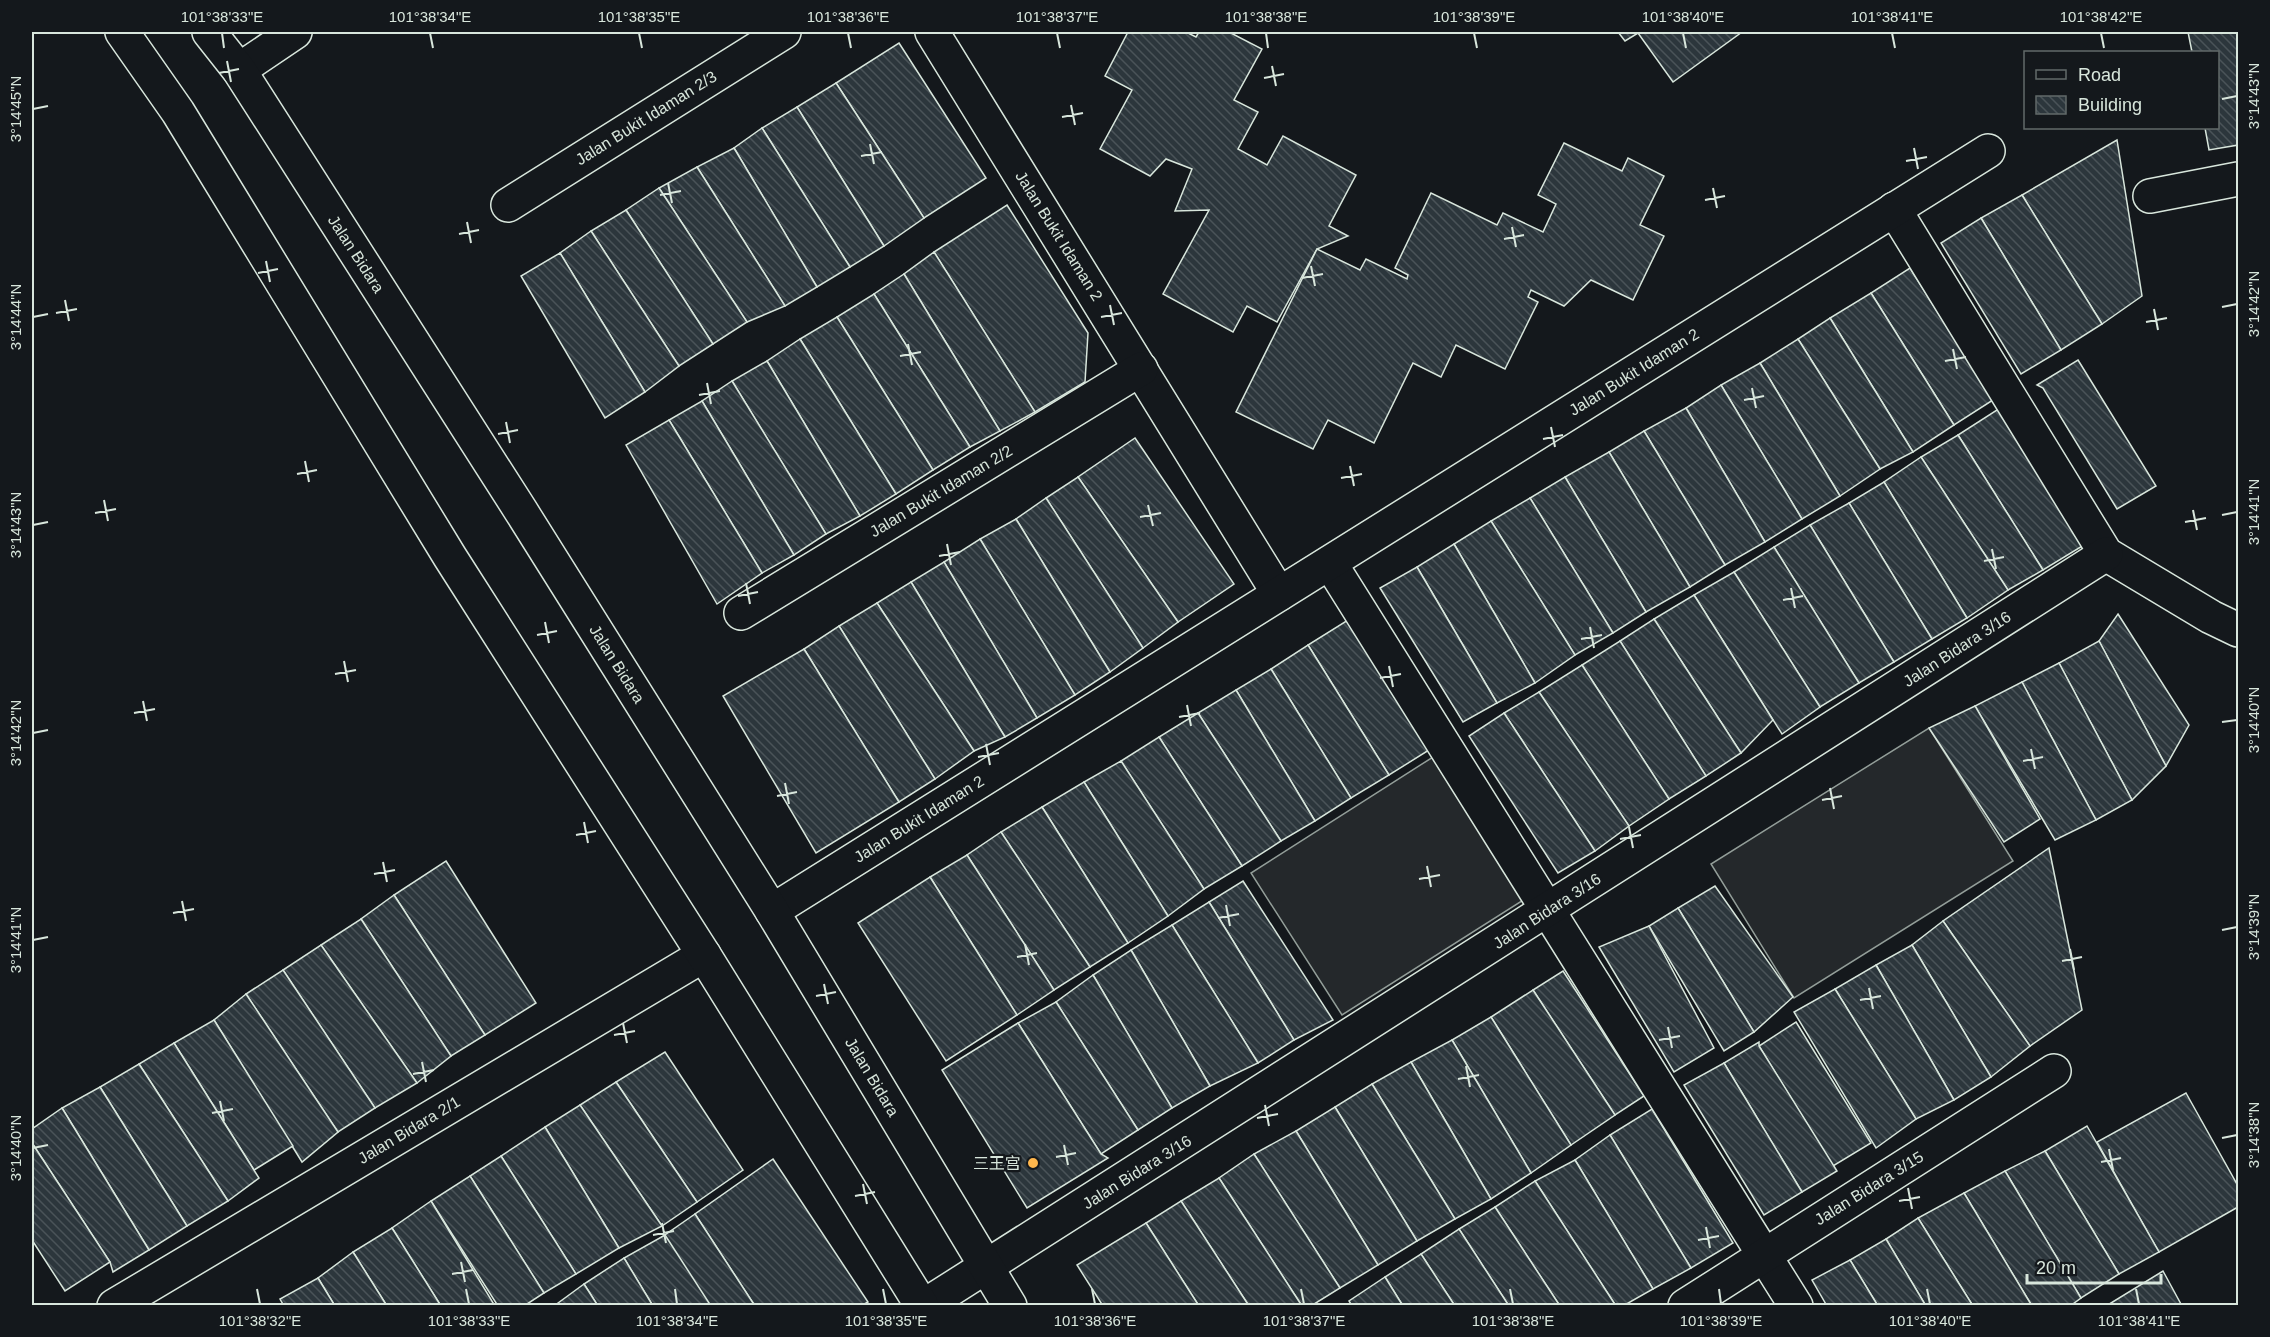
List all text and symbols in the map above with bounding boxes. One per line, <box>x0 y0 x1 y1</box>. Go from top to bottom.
text: 101°38'33"E <box>181 8 263 25</box>
text: 101°38'34"E <box>389 8 471 25</box>
text: 101°38'35"E <box>598 8 680 25</box>
text: 101°38'36"E <box>807 8 889 25</box>
text: 101°38'37"E <box>1016 8 1098 25</box>
text: 101°38'38"E <box>1225 8 1307 25</box>
text: 101°38'39"E <box>1433 8 1515 25</box>
text: 101°38'40"E <box>1642 8 1724 25</box>
text: 101°38'41"E <box>1851 8 1933 25</box>
text: 101°38'42"E <box>2060 8 2142 25</box>
legend <box>2024 51 2219 129</box>
text: 3°14'43"N <box>2245 63 2262 129</box>
text: Road <box>2078 65 2121 85</box>
street label: Jalan Bukit Idaman 2/3 <box>572 68 720 168</box>
text: 3°14'45"N <box>7 76 24 142</box>
text: Building <box>2078 95 2142 115</box>
street label: Jalan Bukit Idaman 2 <box>1012 168 1106 304</box>
street label: Jalan Bidara <box>325 212 387 296</box>
text: 3°14'42"N <box>2245 271 2262 337</box>
text: 3°14'44"N <box>7 284 24 350</box>
street label: Jalan Bukit Idaman 2 <box>1566 325 1702 419</box>
street label: Jalan Bukit Idaman 2/2 <box>867 442 1015 540</box>
text: 3°14'41"N <box>2245 479 2262 545</box>
text: 3°14'43"N <box>7 492 24 558</box>
street label: Jalan Bidara 3/16 <box>1900 608 2014 690</box>
street label: Jalan Bidara <box>586 622 648 706</box>
text: 3°14'40"N <box>2245 687 2262 753</box>
text: 3°14'42"N <box>7 700 24 766</box>
street label: Jalan Bukit Idaman 2 <box>851 772 987 866</box>
street label: Jalan Bidara 3/16 <box>1490 870 1604 952</box>
text: 3°14'39"N <box>2245 894 2262 960</box>
text: 3°14'41"N <box>7 907 24 973</box>
street label: Jalan Bidara <box>842 1034 902 1120</box>
street label: Jalan Bidara 2/1 <box>355 1093 463 1167</box>
text: 3°14'38"N <box>2245 1102 2262 1168</box>
text: 3°14'40"N <box>7 1115 24 1181</box>
street label: Jalan Bidara 3/16 <box>1080 1132 1194 1212</box>
street label: Jalan Bidara 3/15 <box>1812 1148 1926 1228</box>
place label: 三王宫 <box>973 1155 1021 1172</box>
marker: 三王宫 <box>1026 1156 1040 1170</box>
scale bar <box>2027 1247 2160 1285</box>
text: 20 m <box>2036 1258 2076 1278</box>
text: 101°38'32"E <box>219 1312 301 1329</box>
text: 101°38'33"E <box>428 1312 510 1329</box>
text: 101°38'34"E <box>636 1312 718 1329</box>
text: 101°38'35"E <box>845 1312 927 1329</box>
text: 101°38'36"E <box>1054 1312 1136 1329</box>
text: 101°38'37"E <box>1263 1312 1345 1329</box>
text: 101°38'38"E <box>1472 1312 1554 1329</box>
text: 101°38'39"E <box>1680 1312 1762 1329</box>
text: 101°38'40"E <box>1889 1312 1971 1329</box>
text: 101°38'41"E <box>2098 1312 2180 1329</box>

